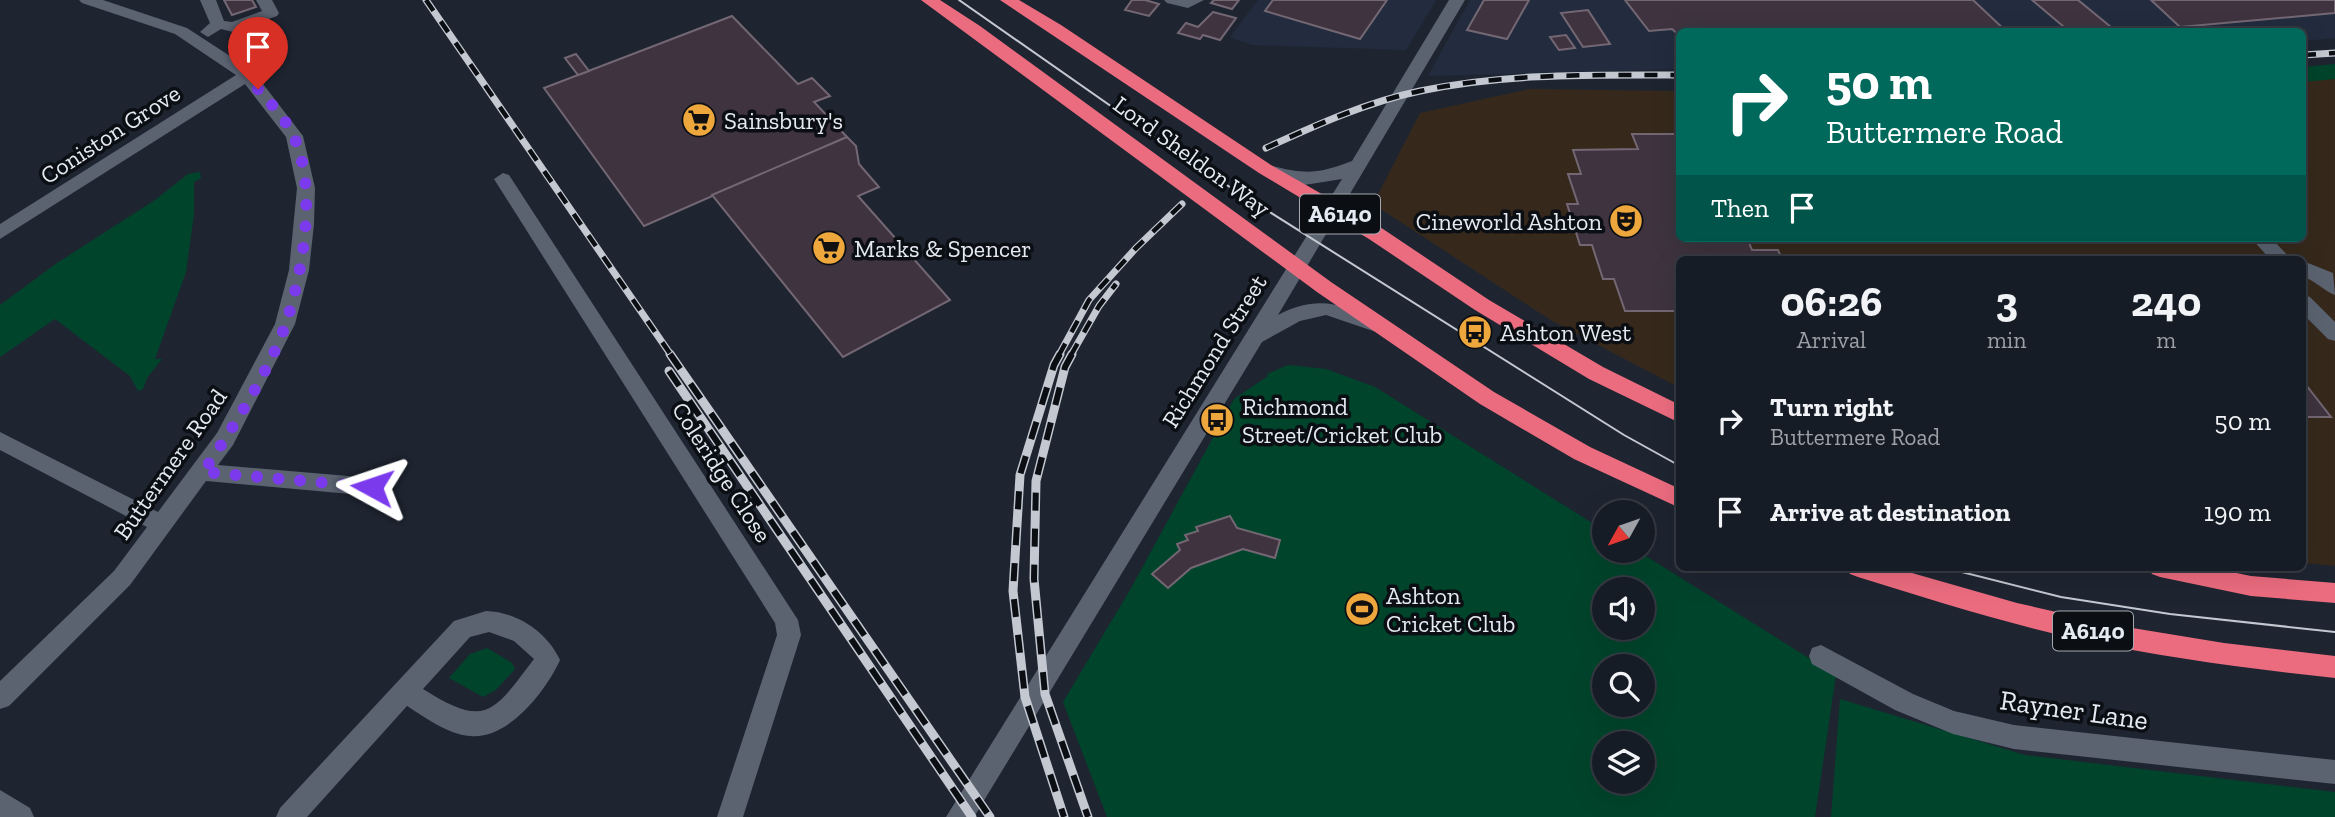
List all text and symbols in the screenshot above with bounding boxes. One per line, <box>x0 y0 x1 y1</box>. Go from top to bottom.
pin <box>228 17 288 89</box>
icon: arrive <box>239 28 277 66</box>
text: 50 m <box>1826 53 1932 112</box>
icon: right <box>1711 56 1802 147</box>
street label: Coniston Grove <box>35 78 185 190</box>
street label: Lord Sheldon Way <box>1108 89 1277 223</box>
supermarket icon: Sainsbury's <box>680 101 718 139</box>
place label: Sainsbury's <box>724 106 843 135</box>
text: Buttermere Road <box>1826 113 2063 151</box>
icon: arrive <box>1783 189 1821 227</box>
text: Then <box>1711 192 1769 224</box>
road number: A6140 <box>1300 195 1380 234</box>
theatre icon: Cineworld Ashton <box>1607 202 1645 240</box>
place label: Cineworld Ashton <box>1416 207 1602 236</box>
supermarket icon: Marks & Spencer <box>810 229 848 267</box>
place label: Marks & Spencer <box>854 234 1031 263</box>
street label: Richmond Street <box>1155 269 1273 433</box>
text: 06:26 <box>1780 276 1883 327</box>
text: 3 <box>1996 276 2018 327</box>
text: 240 <box>2131 276 2202 327</box>
bus stop icon: Ashton West <box>1456 313 1494 351</box>
place label: Ashton West <box>1500 318 1631 347</box>
text: Arrival <box>1797 326 1866 354</box>
text: min <box>1987 326 2026 354</box>
text: m <box>2156 326 2176 354</box>
street label: Buttermere Road <box>107 383 233 545</box>
text: Turn right <box>1770 391 1893 423</box>
place label: Richmond Street/Cricket Club <box>1242 392 1442 449</box>
street label: Coleridge Close <box>666 396 778 548</box>
bus stop icon: Richmond Street/Cricket Club <box>1198 401 1236 439</box>
icon: right <box>1711 402 1749 440</box>
text: 50 m <box>2214 405 2271 437</box>
text: Buttermere Road <box>1770 423 1940 451</box>
position arrow <box>335 450 409 524</box>
icon: arrive <box>1711 493 1749 531</box>
text: Arrive at destination <box>1770 496 2010 528</box>
text: 190 m <box>2204 496 2271 528</box>
north arrow <box>1592 500 1656 564</box>
map controls <box>1592 500 1655 794</box>
button: sound <box>1592 577 1655 640</box>
place label: Ashton Cricket Club <box>1386 581 1515 638</box>
sports icon: Ashton Cricket Club <box>1343 590 1381 628</box>
road number: A6140 <box>2053 611 2133 650</box>
button: search <box>1592 654 1655 717</box>
street label: Rayner Lane <box>1998 683 2150 737</box>
button: layers <box>1592 731 1655 794</box>

